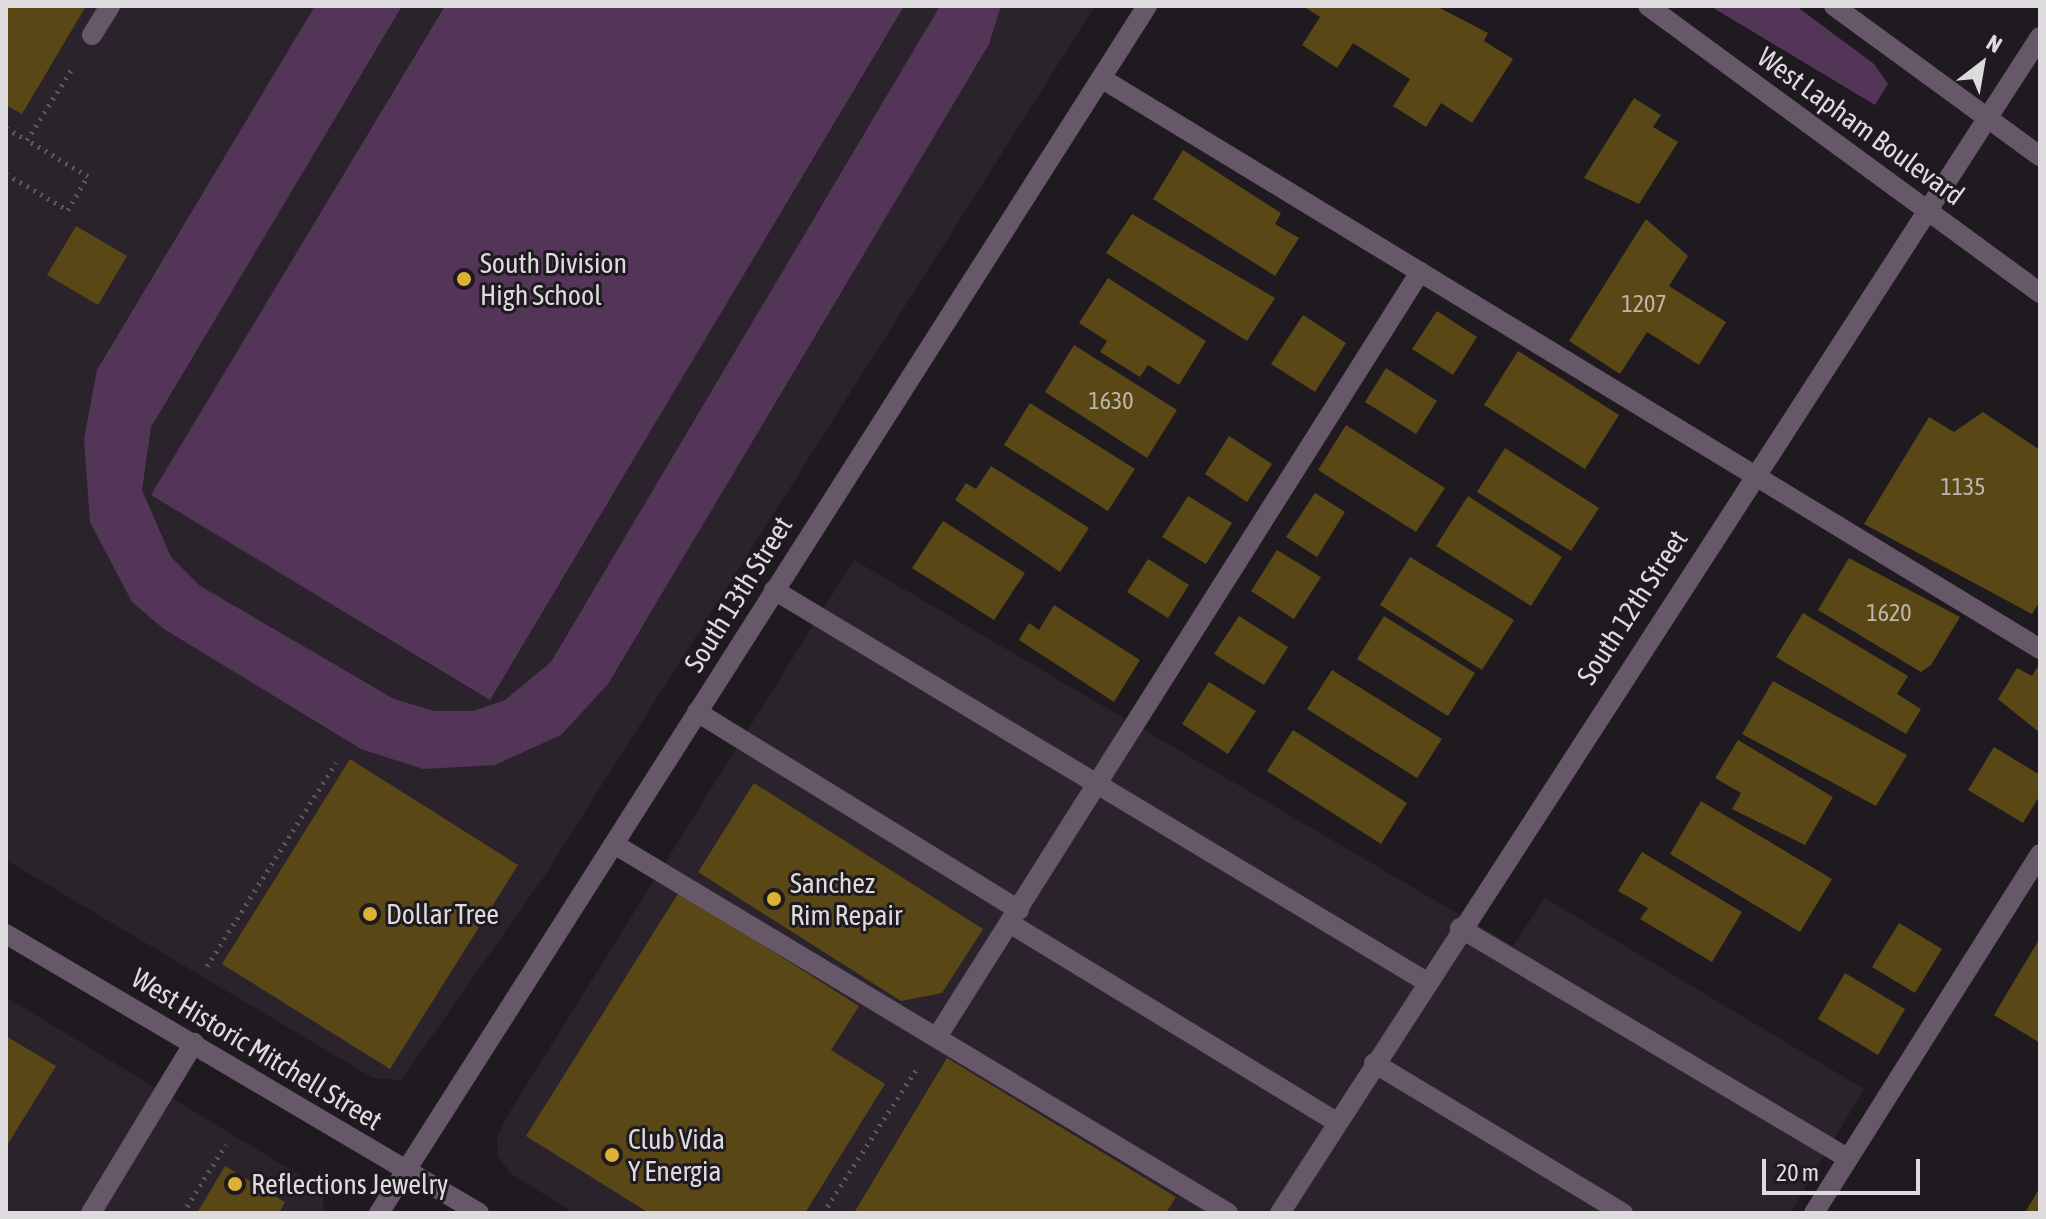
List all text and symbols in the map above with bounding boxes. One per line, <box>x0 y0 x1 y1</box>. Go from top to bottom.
north arrow <box>1942 24 2022 104</box>
text: N <box>1982 29 2007 58</box>
street label: West Lapham Boulevard <box>1751 40 1971 212</box>
place label: South Division High School <box>480 246 627 312</box>
marker: South Division High School <box>455 270 473 288</box>
house number: 1207 <box>1621 290 1667 318</box>
house number: 1630 <box>1088 387 1134 415</box>
house number: 1135 <box>1940 473 1986 501</box>
street label: South 13th Street <box>677 510 799 678</box>
street label: South 12th Street <box>1570 524 1694 690</box>
house number: 1620 <box>1866 599 1912 627</box>
place label: Sanchez Rim Repair <box>790 866 902 932</box>
marker: Sanchez Rim Repair <box>765 890 783 908</box>
place label: Dollar Tree <box>386 897 499 931</box>
marker: Dollar Tree <box>361 905 379 923</box>
street label: West Historic Mitchell Street <box>126 961 388 1137</box>
place label: Club Vida Y Energia <box>628 1122 725 1188</box>
scale bar <box>1766 1143 1924 1193</box>
marker: Club Vida Y Energia <box>603 1146 621 1164</box>
text: 20 m <box>1776 1159 1819 1186</box>
place label: Reflections Jewelry <box>251 1167 448 1201</box>
marker: Reflections Jewelry <box>226 1175 244 1193</box>

